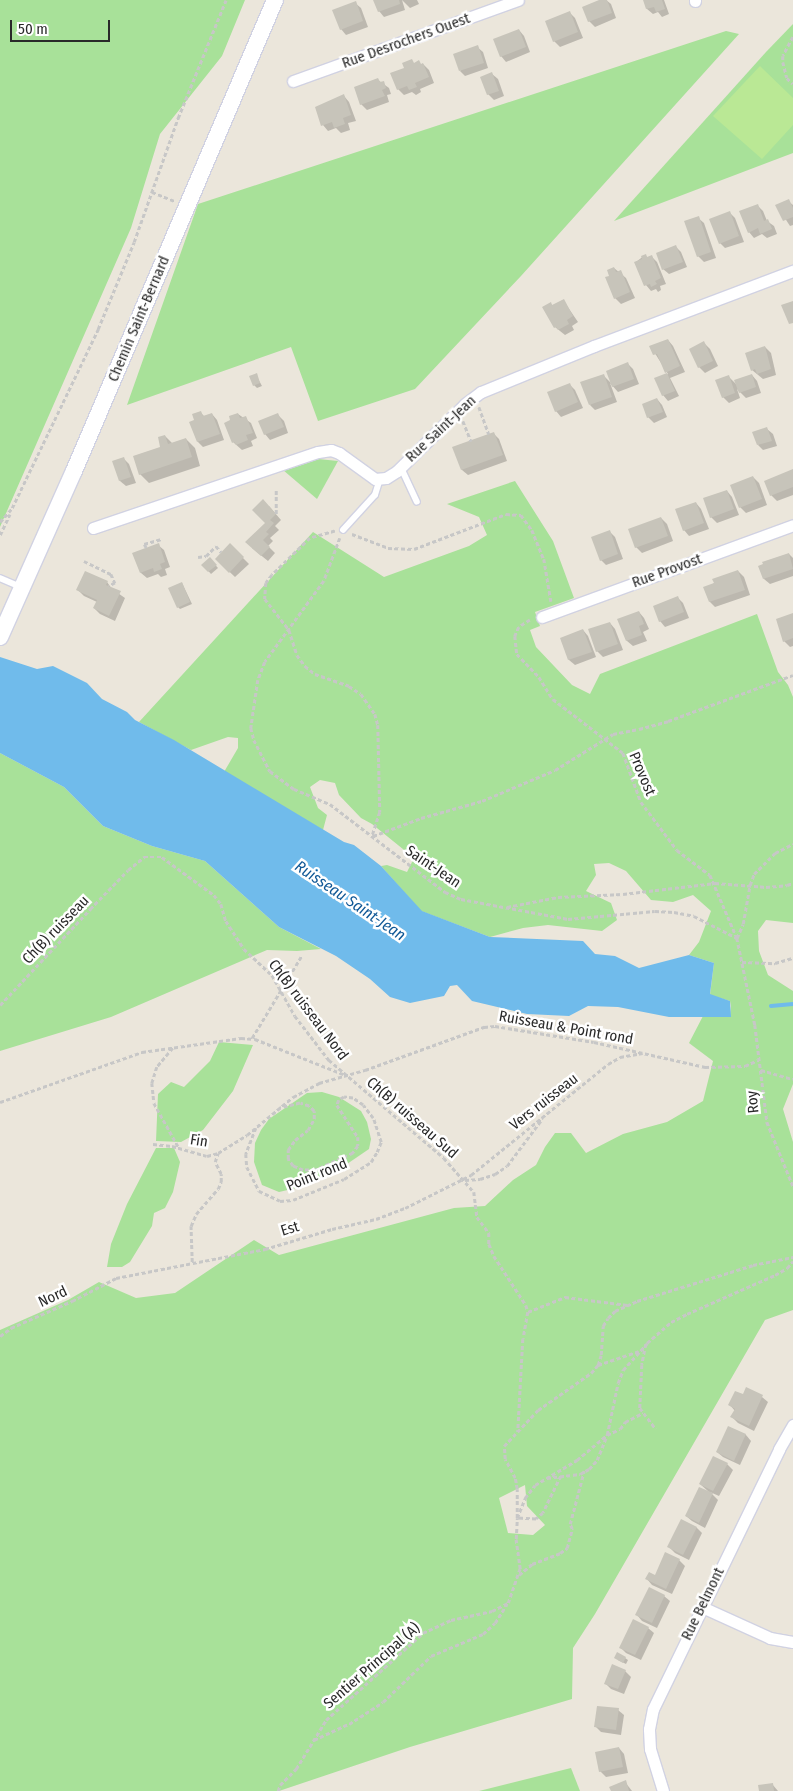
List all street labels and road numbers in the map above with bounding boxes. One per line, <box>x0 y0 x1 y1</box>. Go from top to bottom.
street label: Rue Desrochers Ouest <box>340 9 472 73</box>
street label: Chemin Saint-Bernard <box>104 253 174 385</box>
street label: Rue Saint-Jean <box>402 392 480 466</box>
street label: Rue Provost <box>630 550 704 592</box>
street label: Provost <box>625 749 659 799</box>
street label: Saint-Jean <box>402 842 464 892</box>
street label: Ch(B) ruisseau <box>19 892 93 968</box>
street label: Ch(B) ruisseau Nord <box>264 956 352 1064</box>
street label: Ruisseau & Point rond <box>497 1007 635 1049</box>
street label: Vers ruisseau <box>506 1070 582 1134</box>
street label: Ch(B) ruisseau Sud <box>363 1074 461 1162</box>
street label: Roy <box>743 1090 763 1114</box>
street label: Fin <box>189 1131 209 1151</box>
street label: Point rond <box>284 1155 350 1195</box>
street label: Est <box>279 1218 301 1240</box>
street label: Nord <box>36 1283 70 1311</box>
street label: Rue Belmont <box>678 1565 728 1643</box>
street label: Sentier Principal (A) <box>320 1619 424 1713</box>

